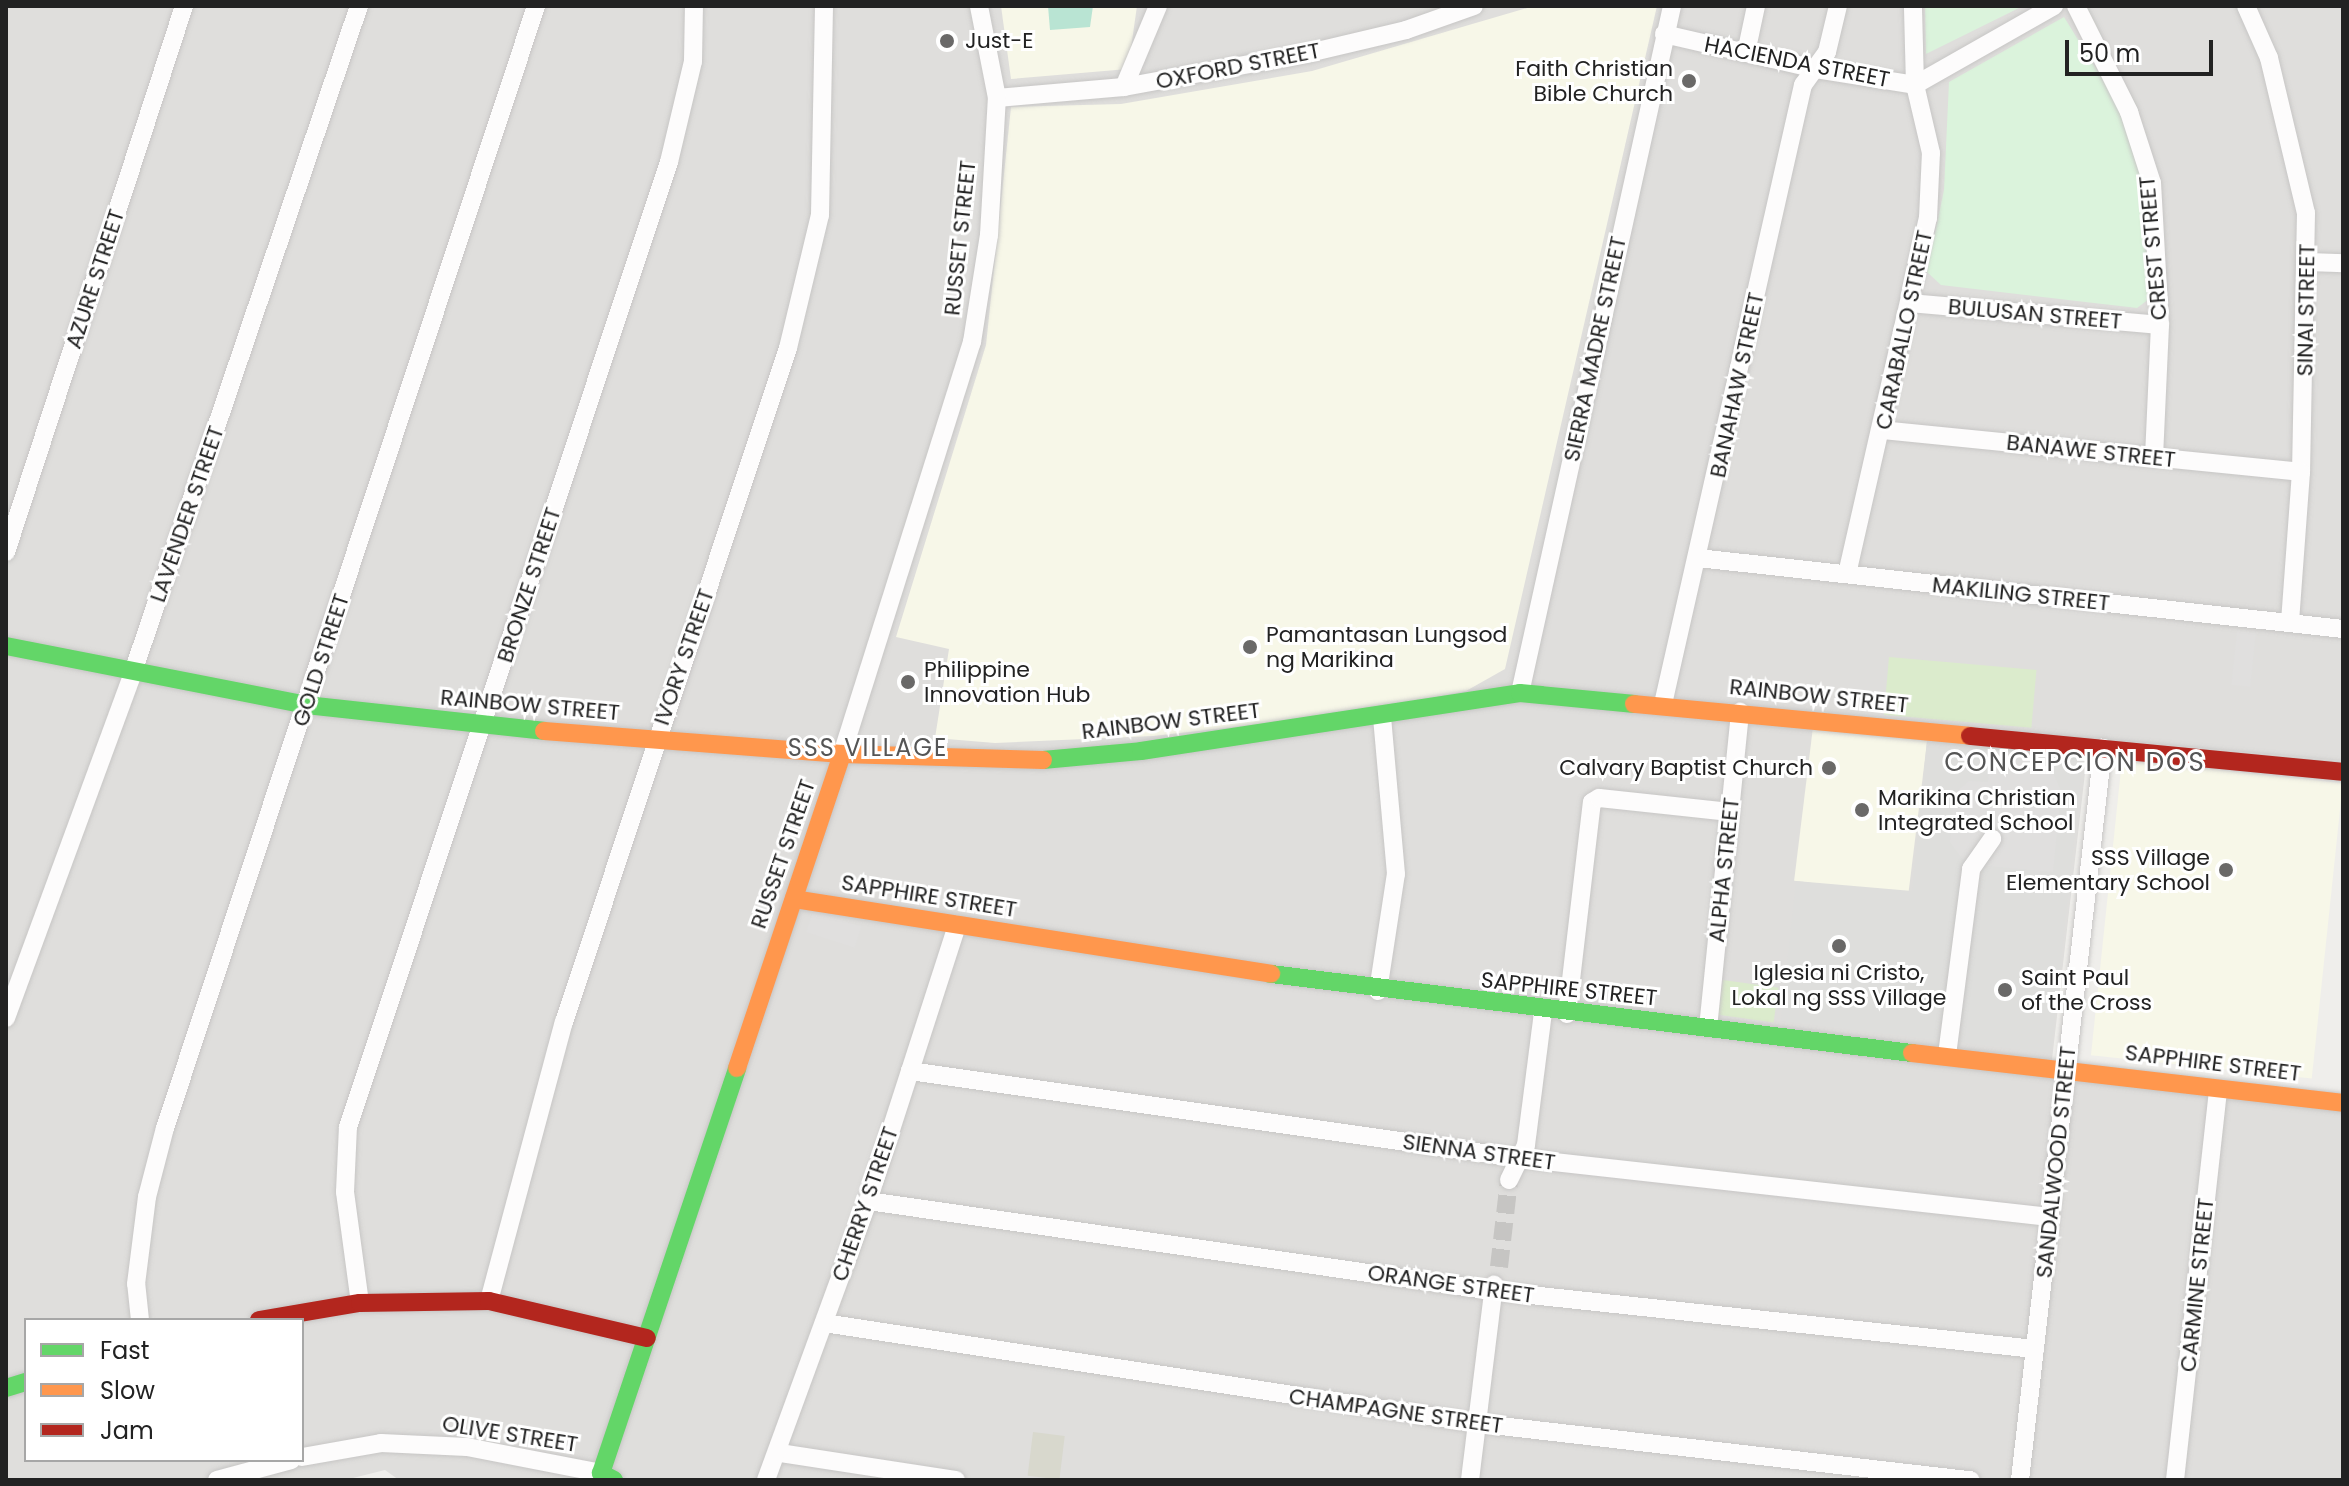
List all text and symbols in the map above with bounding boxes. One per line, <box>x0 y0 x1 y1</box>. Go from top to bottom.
scale bar <box>2069 24 2217 74</box>
place label: Just-E <box>965 28 1034 54</box>
marker: Just-E <box>936 30 958 52</box>
street label: HACIENDA STREET <box>1702 31 1892 93</box>
street label: OXFORD STREET <box>1154 37 1322 95</box>
text: 50 m <box>2079 37 2140 70</box>
place label: Faith Christian Bible Church <box>1515 55 1673 106</box>
marker: Faith Christian Bible Church <box>1680 72 1698 90</box>
street label: RUSSET STREET <box>939 159 981 317</box>
street label: CREST STREET <box>2134 175 2172 321</box>
street label: AZURE STREET <box>60 206 130 352</box>
street label: CARABALLO STREET <box>1870 228 1938 432</box>
street label: SIERRA MADRE STREET <box>1558 234 1632 464</box>
street label: SINAI STREET <box>2292 243 2320 377</box>
street label: BANAHAW STREET <box>1704 290 1770 480</box>
street label: BULUSAN STREET <box>1947 293 2123 335</box>
street label: LAVENDER STREET <box>144 422 230 606</box>
street label: BANAWE STREET <box>2005 429 2177 473</box>
street label: BRONZE STREET <box>492 504 566 666</box>
street label: MAKILING STREET <box>1931 572 2111 616</box>
street label: IVORY STREET <box>648 585 720 729</box>
street label: GOLD STREET <box>287 590 355 730</box>
place label: Pamantasan Lungsod ng Marikina <box>1266 621 1507 672</box>
marker: Pamantasan Lungsod ng Marikina <box>1241 638 1259 656</box>
place label: Philippine Innovation Hub <box>924 656 1090 708</box>
marker: Philippine Innovation Hub <box>899 673 917 691</box>
street label: RAINBOW STREET <box>1728 673 1910 719</box>
street label: RAINBOW STREET <box>439 684 621 726</box>
street label: RAINBOW STREET <box>1080 697 1262 745</box>
district label: SSS VILLAGE <box>788 734 948 762</box>
district label: CONCEPCION DOS <box>1944 747 2206 779</box>
place label: Calvary Baptist Church <box>1559 755 1813 781</box>
marker: Calvary Baptist Church <box>1820 759 1838 777</box>
street label: RUSSET STREET <box>745 776 821 932</box>
place label: Marikina Christian Integrated School <box>1878 784 2076 836</box>
street label: ALPHA STREET <box>1703 796 1745 944</box>
marker: Marikina Christian Integrated School <box>1853 801 1871 819</box>
place label: SSS Village Elementary School <box>2006 844 2210 896</box>
marker: SSS Village Elementary School <box>2217 861 2235 879</box>
street label: SAPPHIRE STREET <box>839 869 1019 923</box>
marker: Iglesia ni Cristo, Lokal ng SSS Village <box>1830 937 1848 955</box>
place label: Iglesia ni Cristo, Lokal ng SSS Village <box>1731 959 1947 1010</box>
place label: Saint Paul of the Cross <box>2021 964 2152 1016</box>
street label: SAPPHIRE STREET <box>1480 967 1658 1011</box>
marker: Saint Paul of the Cross <box>1996 981 2014 999</box>
street label: SAPPHIRE STREET <box>2124 1039 2302 1087</box>
street label: SANDALWOOD STREET <box>2031 1045 2081 1279</box>
street label: CHERRY STREET <box>826 1123 904 1285</box>
street label: SIENNA STREET <box>1401 1128 1557 1176</box>
street label: CARMINE STREET <box>2175 1197 2219 1373</box>
street label: ORANGE STREET <box>1366 1259 1536 1309</box>
legend <box>24 1318 304 1462</box>
text: Fast <box>100 1334 150 1367</box>
text: Slow <box>100 1374 155 1407</box>
street label: CHAMPAGNE STREET <box>1287 1383 1505 1439</box>
street label: OLIVE STREET <box>440 1410 580 1458</box>
text: Jam <box>100 1414 154 1447</box>

